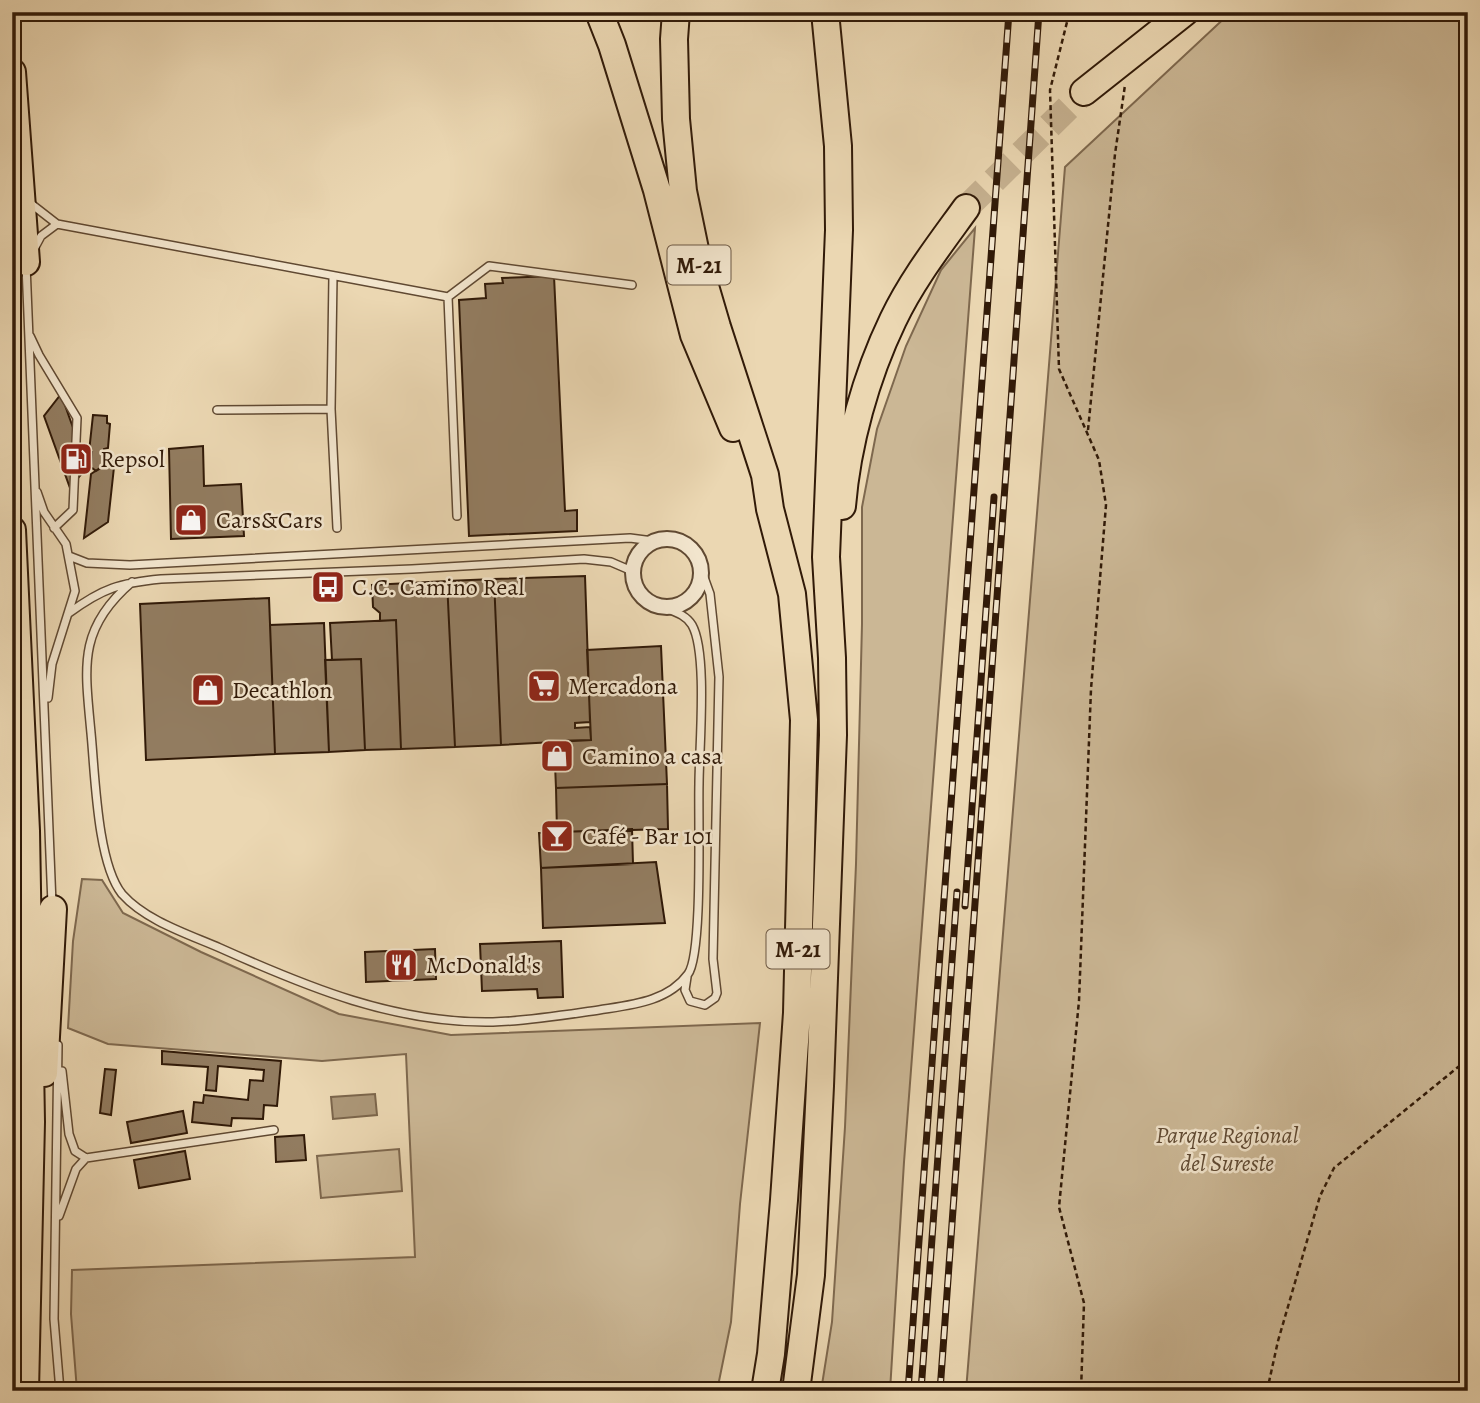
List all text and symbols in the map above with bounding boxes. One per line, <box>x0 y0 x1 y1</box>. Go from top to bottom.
road number: M-21 <box>668 246 730 284</box>
fuel station icon: Repsol <box>57 440 95 478</box>
place label: Repsol <box>100 443 165 475</box>
shop icon: Cars&Cars <box>172 501 210 539</box>
place label: Cars&Cars <box>216 504 323 536</box>
bus stop icon: C.C. Camino Real <box>309 568 347 606</box>
place label: C.C. Camino Real <box>352 571 524 603</box>
supermarket icon: Mercadona <box>525 667 563 705</box>
place label: Mercadona <box>568 670 679 702</box>
shop icon: Decathlon <box>189 671 227 709</box>
place label: Decathlon <box>232 674 332 706</box>
shop icon: Camino a casa <box>538 737 576 775</box>
place label: Camino a casa <box>582 740 724 772</box>
bar icon: Café - Bar 101 <box>538 817 576 855</box>
place label: Café - Bar 101 <box>582 820 713 852</box>
road number: M-21 <box>766 930 830 968</box>
restaurant icon: McDonald's <box>382 946 420 984</box>
place label: McDonald's <box>426 949 541 981</box>
park label: Parque Regional del Sureste <box>1155 1119 1299 1179</box>

